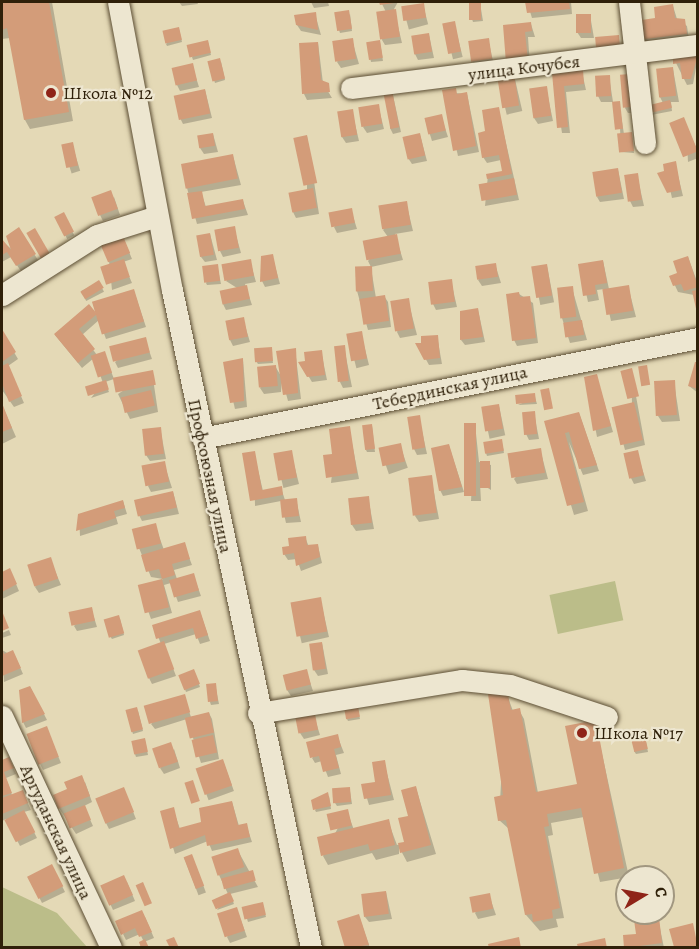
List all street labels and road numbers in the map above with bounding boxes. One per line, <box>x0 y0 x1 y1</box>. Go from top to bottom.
street label: улица Кочубея <box>467 50 581 86</box>
street label: Тебердинская улица <box>371 361 529 415</box>
street label: Профсоюзная улица <box>183 397 237 555</box>
street label: Аргуданская улица <box>15 761 97 903</box>

